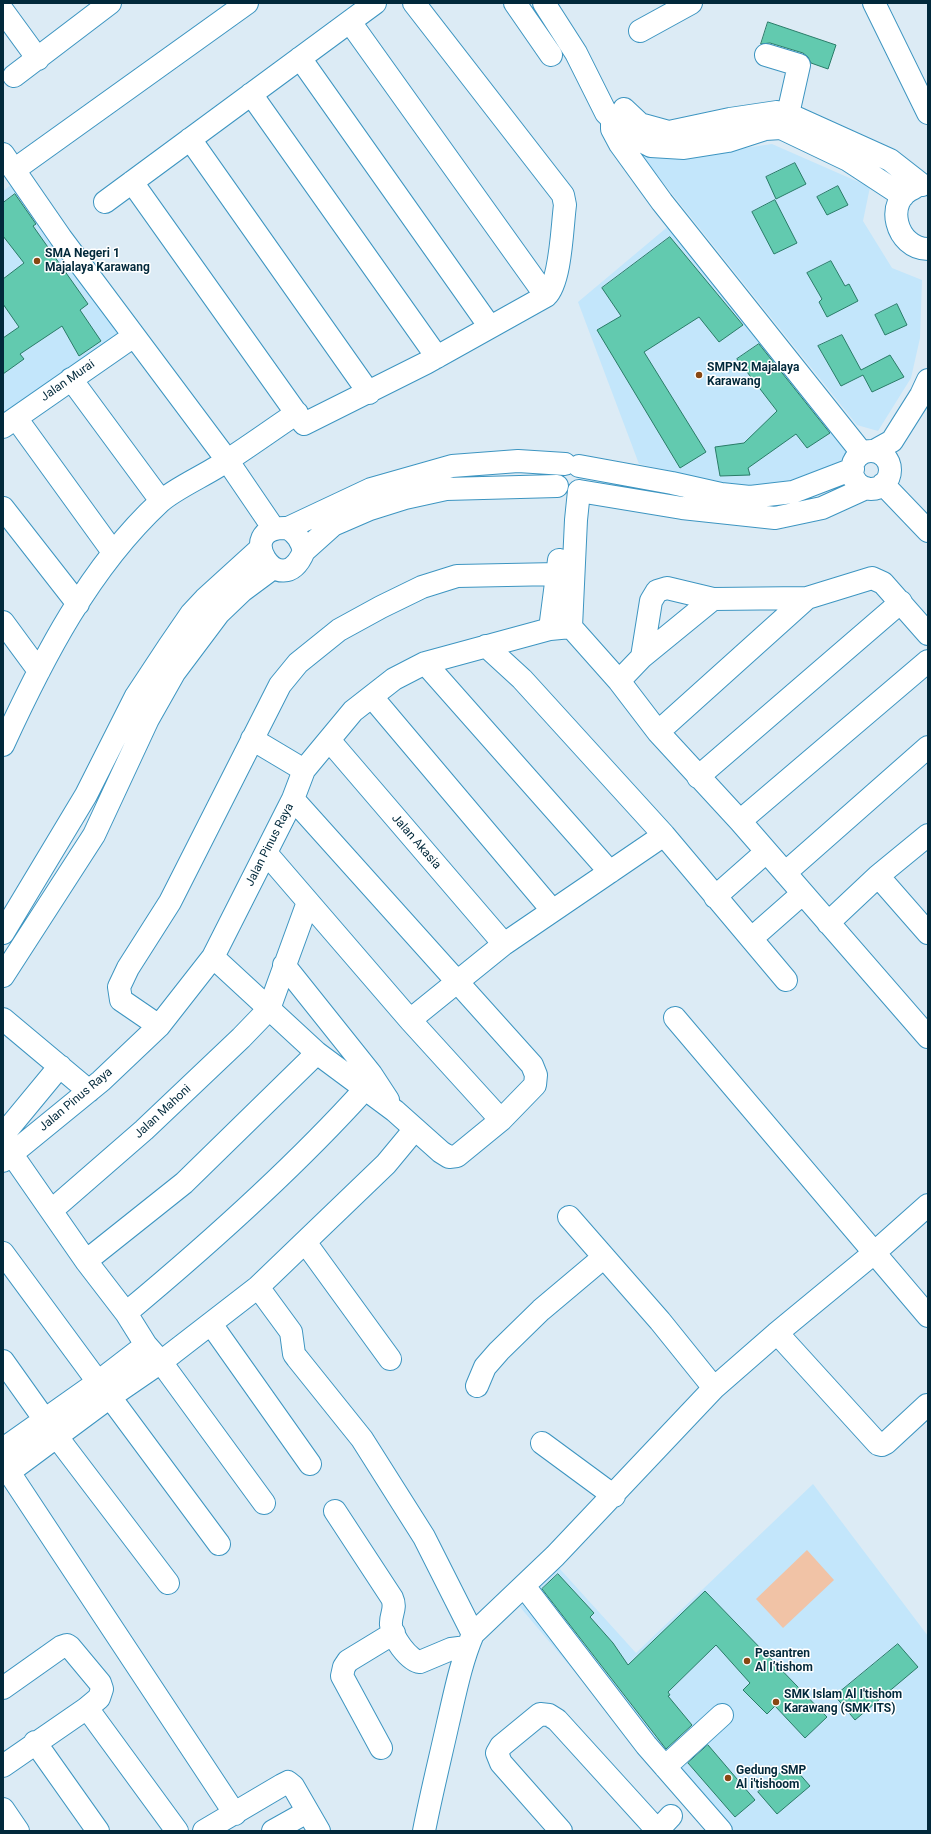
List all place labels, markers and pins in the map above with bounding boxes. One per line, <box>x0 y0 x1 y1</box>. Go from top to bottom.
place label: SMA Negeri 1 Majalaya Karawang <box>45 247 150 275</box>
marker: SMA Negeri 1 Majalaya Karawang <box>32 256 42 266</box>
place label: SMPN2 Majalaya Karawang <box>707 361 799 389</box>
marker: SMPN2 Majalaya Karawang <box>694 370 704 380</box>
place label: Pesantren Al I’tishom <box>755 1647 813 1675</box>
marker: Pesantren Al I’tishom <box>742 1656 752 1666</box>
place label: SMK Islam Al I'tishom Karawang (SMK ITS) <box>784 1688 902 1716</box>
marker: SMK Islam Al I'tishom Karawang (SMK ITS) <box>771 1697 781 1707</box>
place label: Gedung SMP Al i'tishoom <box>736 1764 806 1792</box>
marker: Gedung SMP Al i'tishoom <box>723 1773 733 1783</box>

